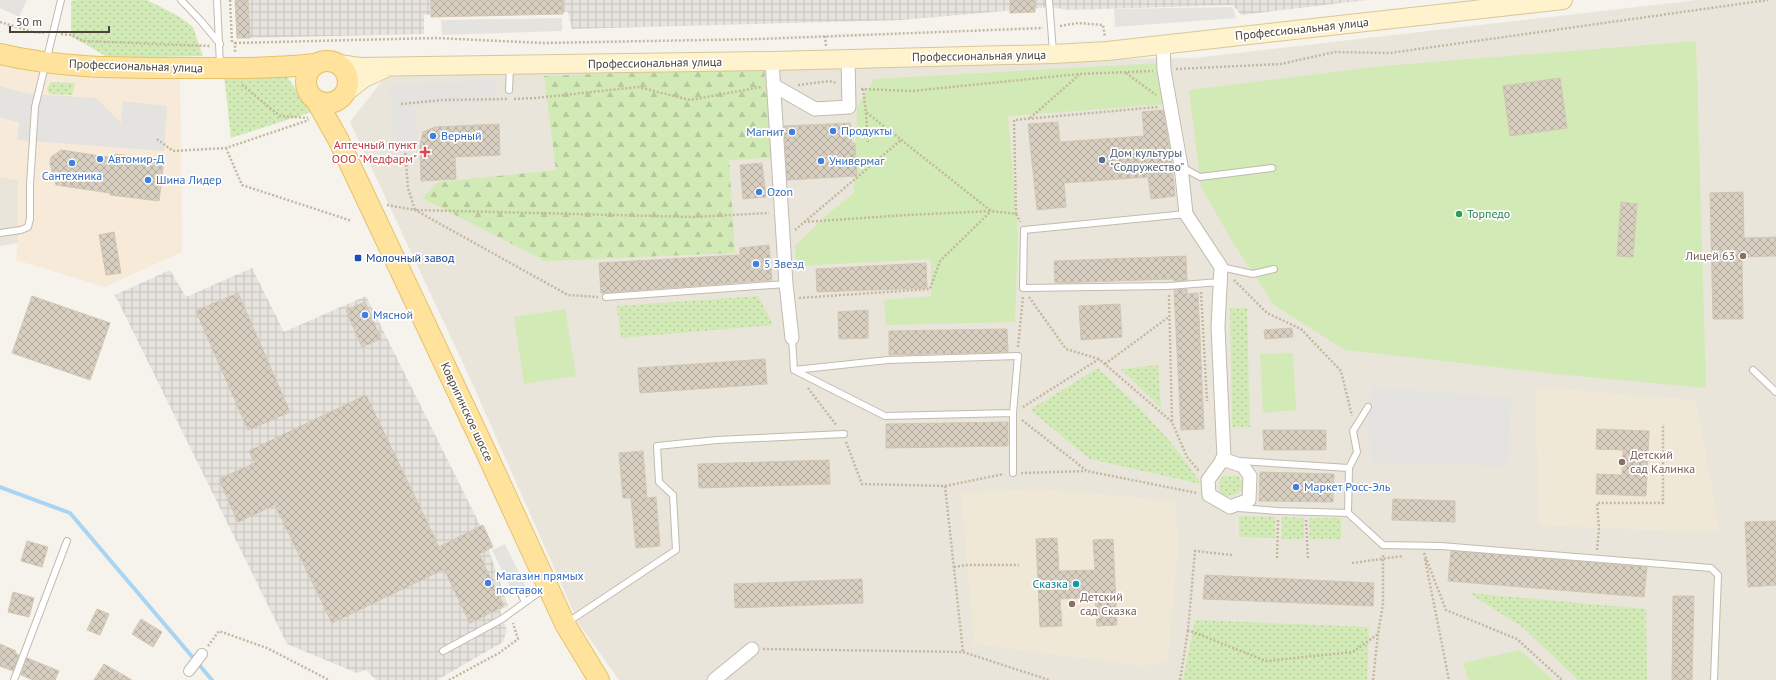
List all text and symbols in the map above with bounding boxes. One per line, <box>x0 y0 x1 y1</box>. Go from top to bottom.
scale bar <box>10 8 109 34</box>
text: 50 m <box>16 14 42 29</box>
street label: Профессиональная улица <box>1234 14 1370 43</box>
street label: Профессиональная улица <box>912 47 1046 64</box>
street label: Профессиональная улица <box>588 54 722 71</box>
street label: Профессиональная улица <box>69 56 203 75</box>
place label: Продукты <box>841 123 892 138</box>
place label: Магнит <box>746 124 784 139</box>
marker: Продукты <box>828 126 838 136</box>
marker: Магнит <box>787 127 797 137</box>
place label: Верный <box>441 128 482 143</box>
marker: Верный <box>428 131 438 141</box>
place label: Аптечный пункт ООО "Медфарм" <box>332 137 417 166</box>
place label: Дом культуры "Содружество" <box>1110 145 1184 174</box>
marker: Аптечный пункт ООО "Медфарм" <box>420 147 430 157</box>
place label: Автомир-Д <box>108 151 165 166</box>
place label: Универмаг <box>829 153 885 168</box>
marker: Автомир-Д <box>95 154 105 164</box>
marker: Дом культуры "Содружество" <box>1097 155 1107 165</box>
marker: Универмаг <box>816 156 826 166</box>
marker: Сантехника <box>67 158 77 168</box>
place label: Сантехника <box>42 168 102 183</box>
place label: Шина Лидер <box>156 172 222 187</box>
marker: Шина Лидер <box>143 175 153 185</box>
place label: Ozon <box>767 184 793 199</box>
marker: Ozon <box>754 187 764 197</box>
place label: Торпедо <box>1467 206 1510 221</box>
marker: Торпедо <box>1454 209 1464 219</box>
place label: Лицей 63 <box>1684 248 1735 263</box>
place label: Молочный завод <box>366 250 455 265</box>
marker: Лицей 63 <box>1738 251 1748 261</box>
marker: Молочный завод <box>353 253 363 263</box>
place label: 5 Звезд <box>764 256 805 271</box>
marker: 5 Звезд <box>751 259 761 269</box>
place label: Мясной <box>373 307 413 322</box>
marker: Мясной <box>360 310 370 320</box>
street label: Ковригинское шоссе <box>438 360 497 464</box>
place label: Детский сад Калинка <box>1630 447 1695 476</box>
marker: Детский сад Калинка <box>1617 457 1627 467</box>
place label: Маркет Росс-Эль <box>1304 479 1391 494</box>
marker: Маркет Росс-Эль <box>1291 482 1301 492</box>
place label: Магазин прямых поставок <box>496 568 584 597</box>
place label: Сказка <box>1032 576 1068 591</box>
marker: Магазин прямых поставок <box>483 578 493 588</box>
marker: Сказка <box>1071 579 1081 589</box>
place label: Детский сад Сказка <box>1080 589 1137 618</box>
marker: Детский сад Сказка <box>1067 599 1077 609</box>

